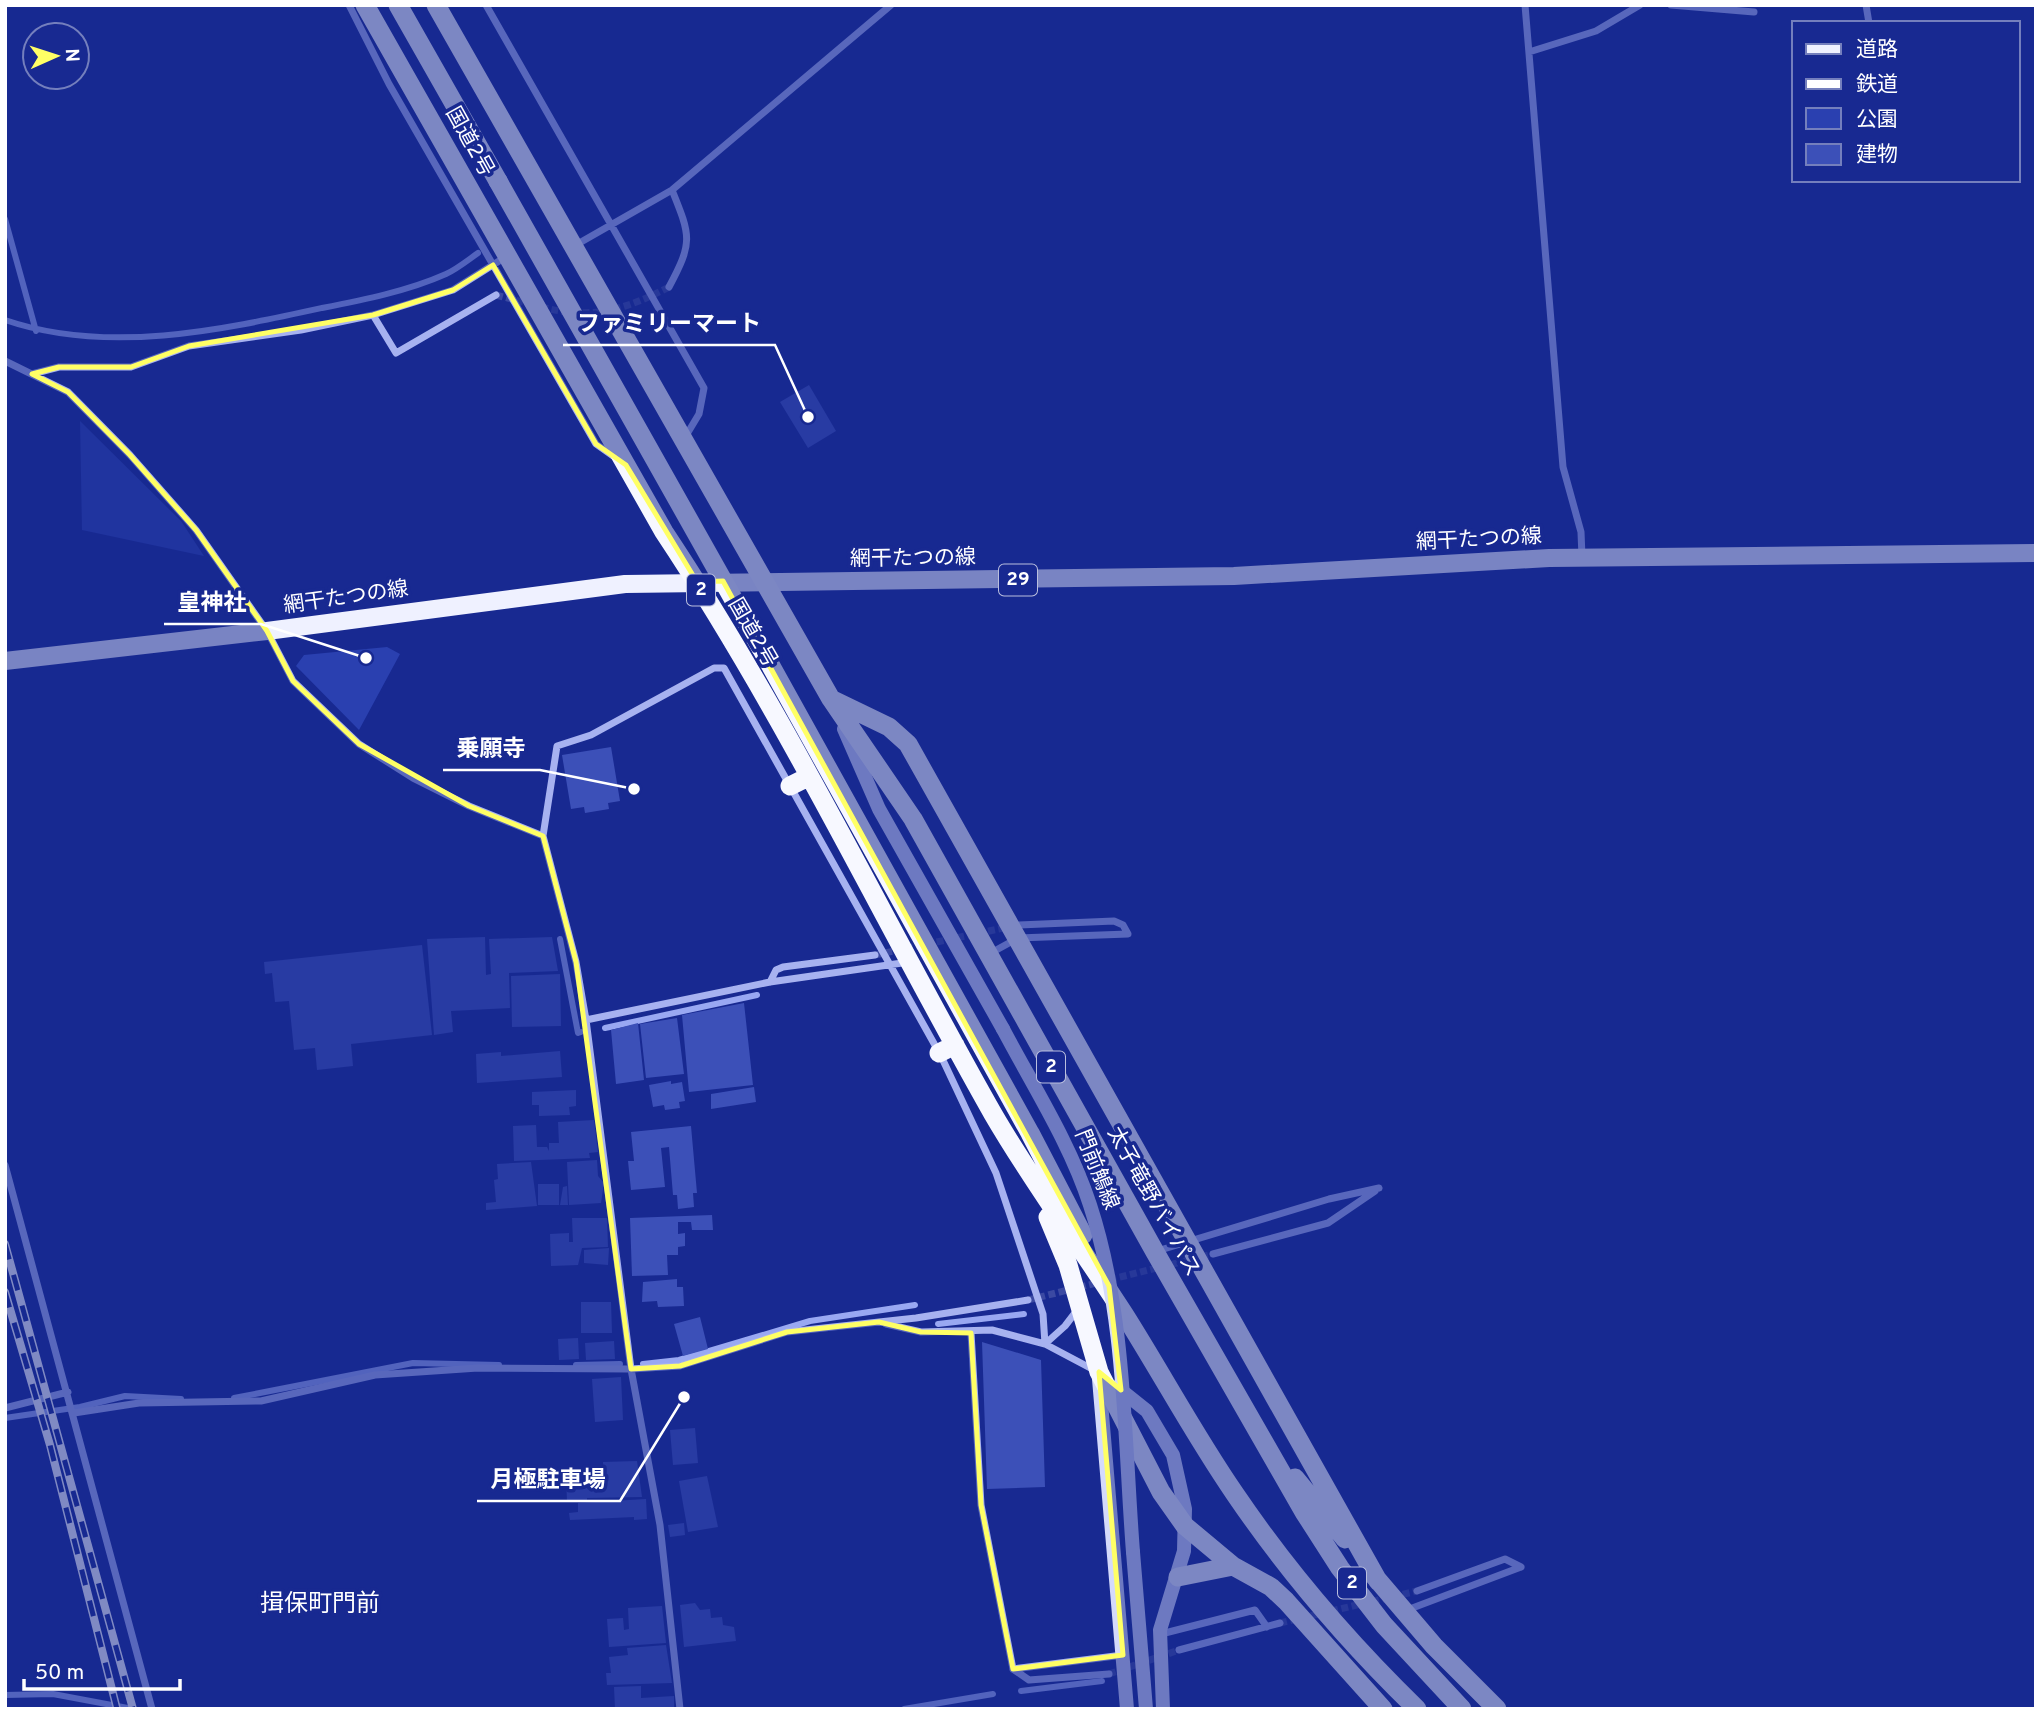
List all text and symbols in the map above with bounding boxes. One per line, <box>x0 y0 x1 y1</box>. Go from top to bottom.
north arrow <box>21 21 91 91</box>
legend <box>1792 21 2020 182</box>
text: 道路 <box>1856 37 1898 64</box>
text: N <box>59 48 83 63</box>
text: 鉄道 <box>1856 72 1898 99</box>
street label: 国道2号 <box>439 102 499 182</box>
text: 公園 <box>1856 107 1898 134</box>
text: 建物 <box>1856 142 1898 169</box>
callout: ファミリーマート <box>563 301 775 345</box>
text: ファミリーマート <box>577 311 761 340</box>
street label: 網干たつの線 <box>1415 523 1543 557</box>
street label: 網干たつの線 <box>850 544 976 574</box>
road number: 29 <box>999 565 1037 596</box>
road number: 2 <box>687 575 715 606</box>
street label: 網干たつの線 <box>282 576 410 620</box>
callout: 皇神社 <box>164 580 261 624</box>
text: 皇神社 <box>178 590 247 619</box>
street label: 国道2号 <box>721 593 783 673</box>
callout: 乗願寺 <box>443 726 540 770</box>
text: 乗願寺 <box>457 736 526 765</box>
road number: 2 <box>1037 1051 1065 1082</box>
street label: 太子竜野バイパス <box>1101 1122 1205 1282</box>
street label: 門前鵤線 <box>1068 1126 1124 1214</box>
callout: 月極駐車場 <box>477 1457 620 1501</box>
text: 月極駐車場 <box>491 1467 606 1496</box>
road number: 2 <box>1338 1568 1366 1598</box>
district label: 揖保町門前 <box>260 1590 380 1620</box>
scale bar <box>24 1648 180 1692</box>
text: 50 m <box>35 1660 84 1687</box>

